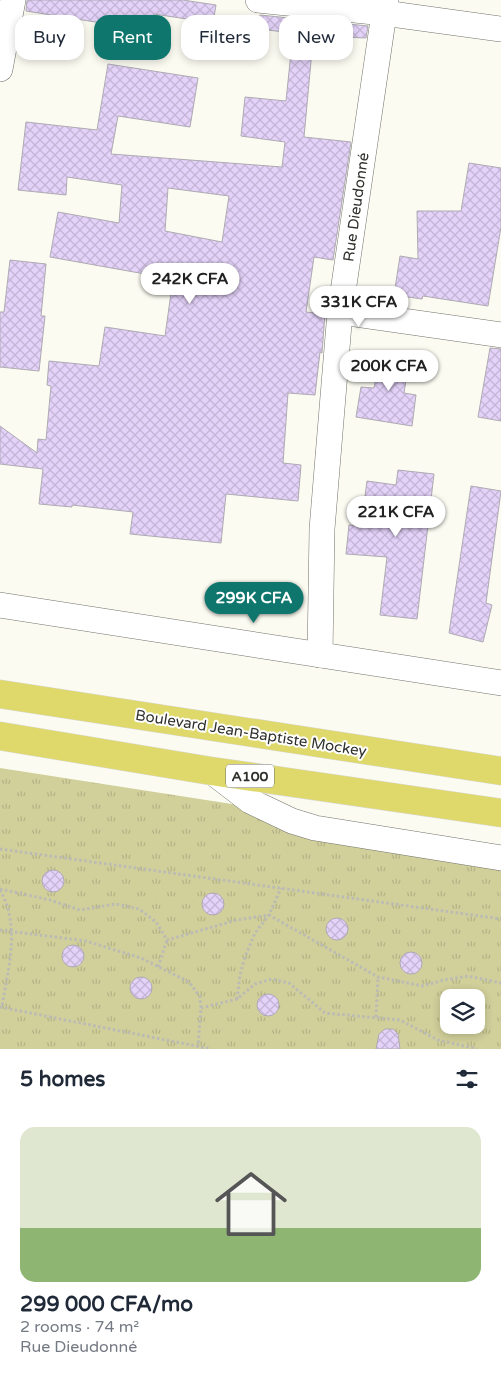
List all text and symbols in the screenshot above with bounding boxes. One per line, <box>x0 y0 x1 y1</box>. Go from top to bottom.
chip: Buy <box>15 15 84 60</box>
chip: Rent <box>94 15 171 60</box>
chip: Filters <box>181 15 269 60</box>
chip: New <box>279 15 353 60</box>
street label: Rue Dieudonné <box>339 151 373 263</box>
pin: 242K CFA <box>138 262 242 305</box>
text: 242K CFA <box>152 269 228 289</box>
pin: 331K CFA <box>307 286 411 328</box>
text: 331K CFA <box>321 292 397 312</box>
pin: 200K CFA <box>337 350 441 392</box>
text: 200K CFA <box>351 356 427 376</box>
pin: 221K CFA <box>344 496 448 538</box>
text: 221K CFA <box>358 502 434 522</box>
pin: 299K CFA <box>202 582 306 624</box>
text: 299K CFA <box>216 588 292 608</box>
street label: Boulevard Jean-Baptiste Mockey <box>134 706 368 760</box>
road number: A100 <box>226 764 274 788</box>
map controls <box>440 989 485 1034</box>
button: layers <box>440 989 485 1034</box>
icon: filters <box>453 1065 481 1093</box>
text: 5 homes <box>20 1067 105 1092</box>
icon: home <box>206 1159 296 1249</box>
text: 299 000 CFA/mo <box>20 1292 193 1317</box>
text: 2 rooms · 74 m² <box>20 1317 139 1337</box>
text: Rue Dieudonné <box>20 1337 137 1357</box>

